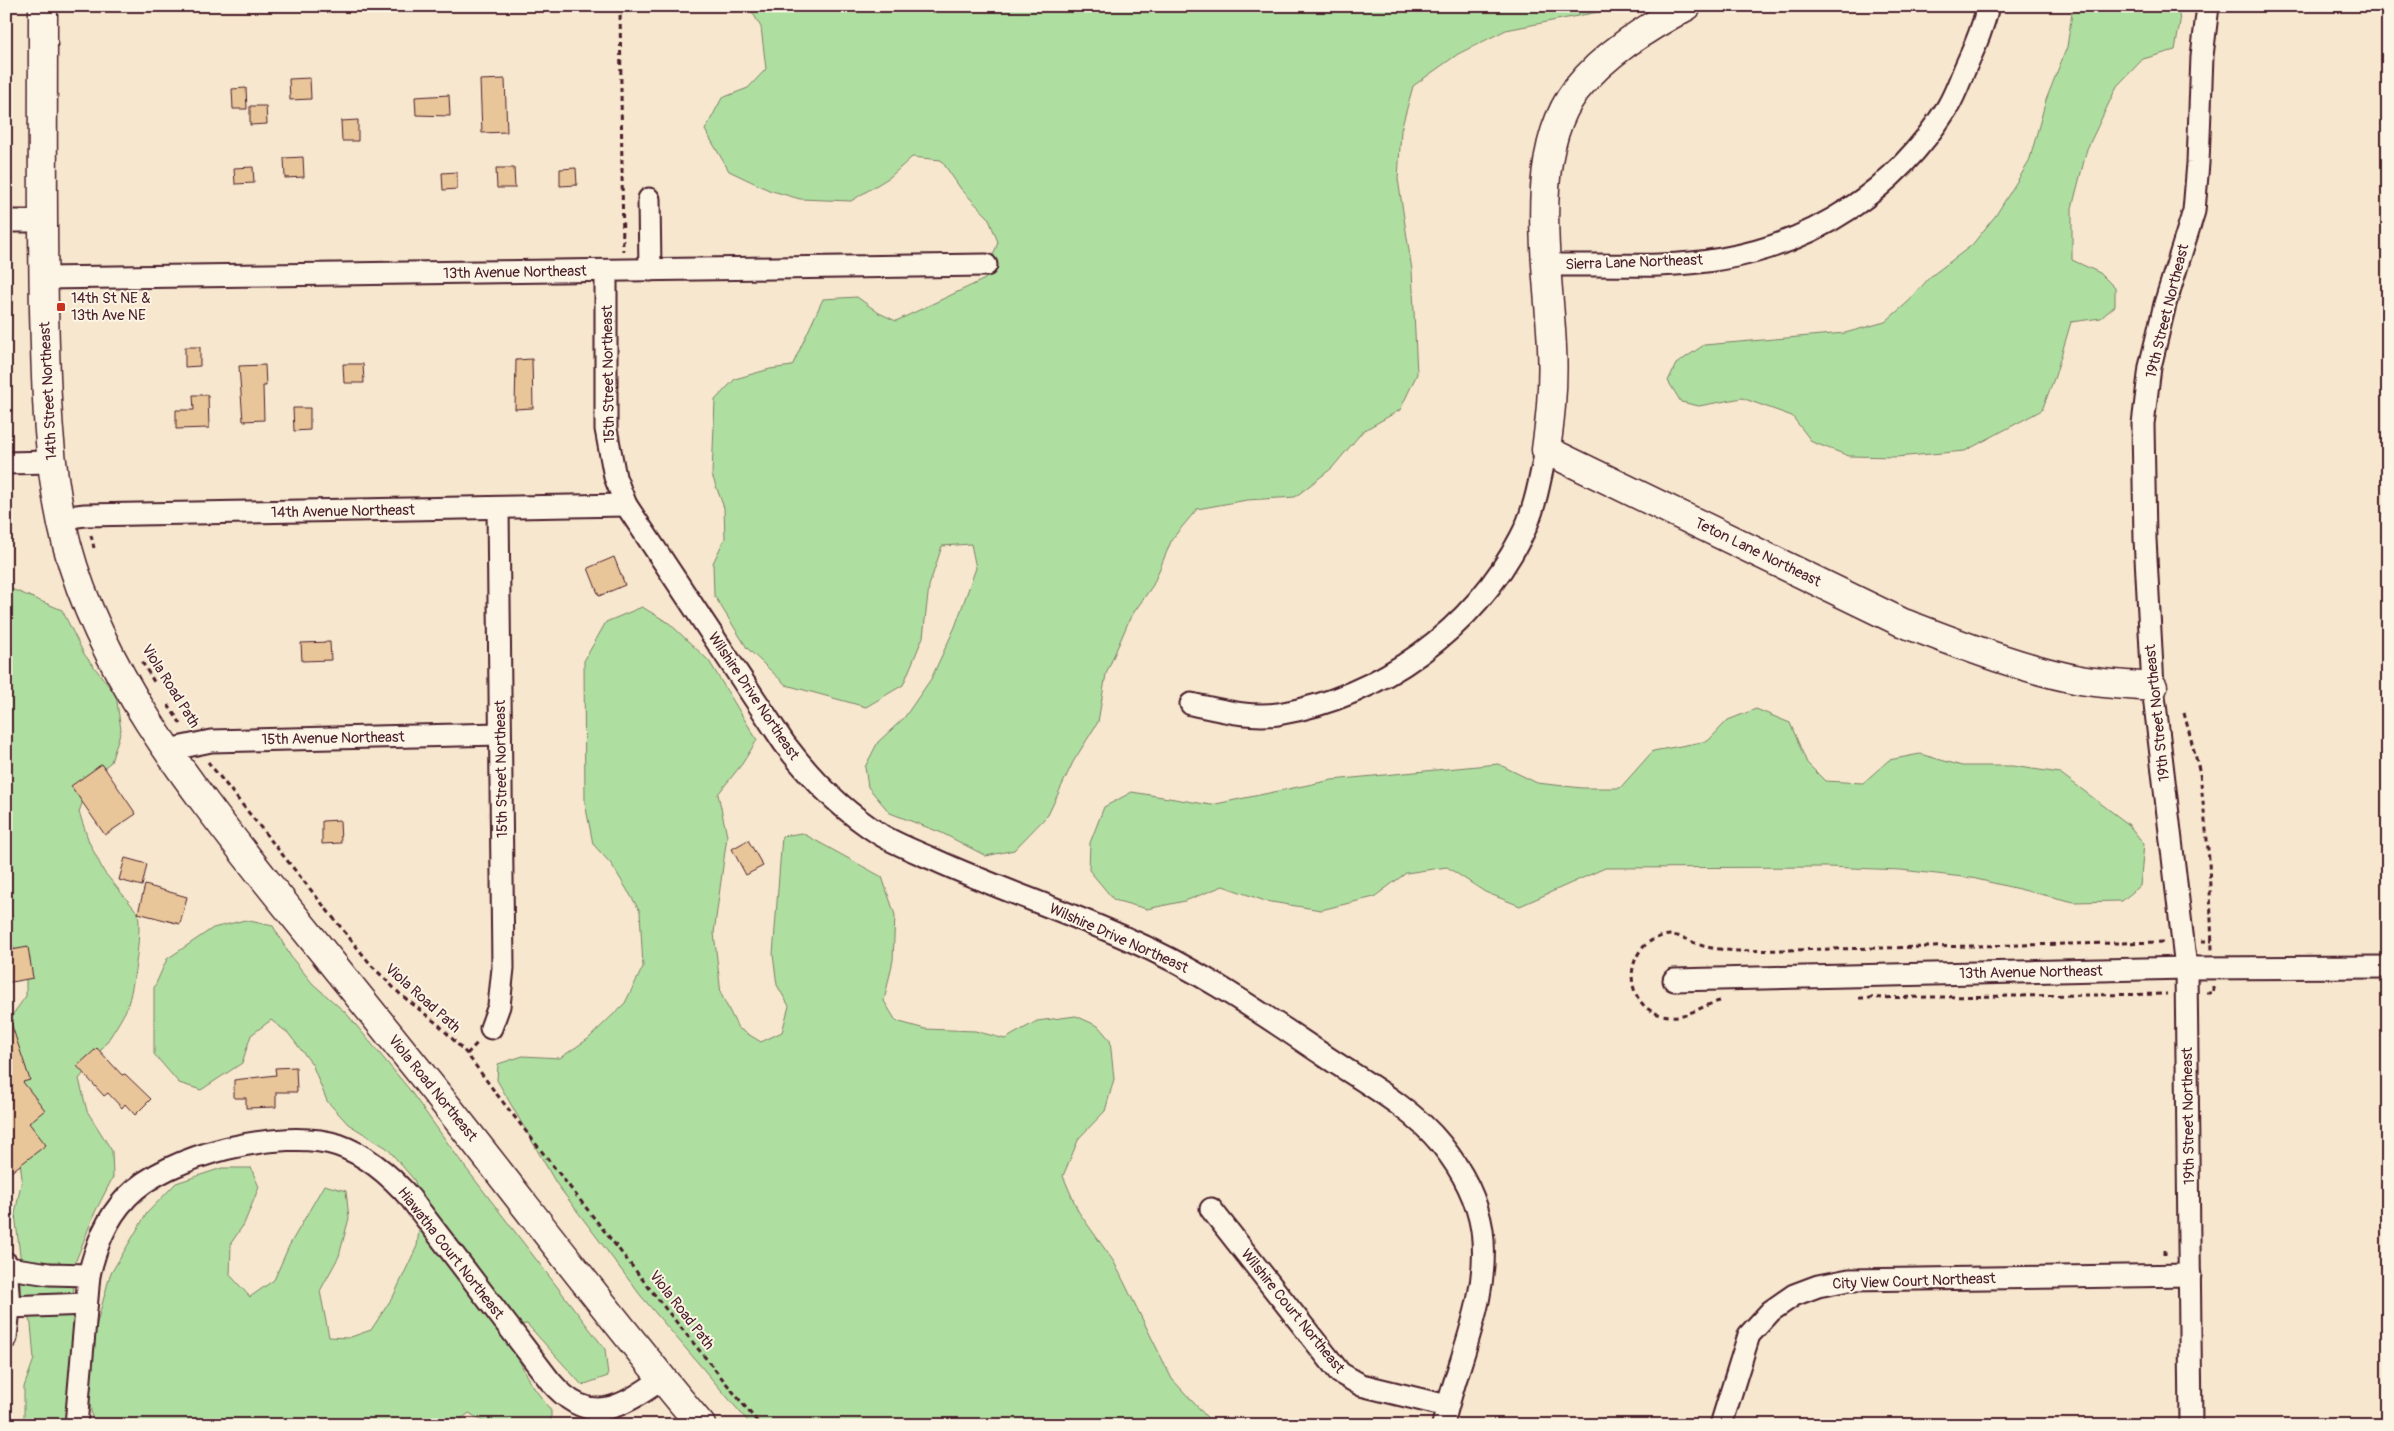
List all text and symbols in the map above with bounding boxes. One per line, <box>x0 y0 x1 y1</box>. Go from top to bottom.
street label: 19th Street Northeast <box>2142 241 2194 380</box>
street label: Sierra Lane Northeast <box>1565 251 1704 274</box>
street label: 13th Avenue Northeast <box>443 262 588 283</box>
place label: 14th St NE & 13th Ave NE <box>71 289 151 325</box>
marker: 14th St NE & 13th Ave NE <box>55 301 67 313</box>
street label: 15th Street Northeast <box>598 304 619 443</box>
street label: 14th Street Northeast <box>35 320 62 461</box>
street label: 14th Avenue Northeast <box>271 501 416 522</box>
street label: Teton Lane Northeast <box>1691 514 1825 592</box>
street label: Wilshire Drive Northeast <box>704 629 804 765</box>
street label: Viola Road Path <box>137 641 204 732</box>
street label: 19th Street Northeast <box>2141 643 2174 782</box>
street label: 15th Street Northeast <box>491 699 512 838</box>
street label: 15th Avenue Northeast <box>261 728 406 749</box>
street label: Wilshire Drive Northeast <box>1046 899 1192 978</box>
street label: Viola Road Path <box>381 959 464 1037</box>
street label: 13th Avenue Northeast <box>1959 962 2104 983</box>
street label: Viola Road Northeast <box>384 1031 482 1146</box>
street label: 19th Street Northeast <box>2178 1046 2199 1185</box>
street label: Hiawatha Court Northeast <box>393 1183 509 1324</box>
street label: Wilshire Court Northeast <box>1237 1245 1349 1378</box>
street label: Viola Road Path <box>645 1267 718 1354</box>
street label: City View Court Northeast <box>1832 1269 1997 1294</box>

